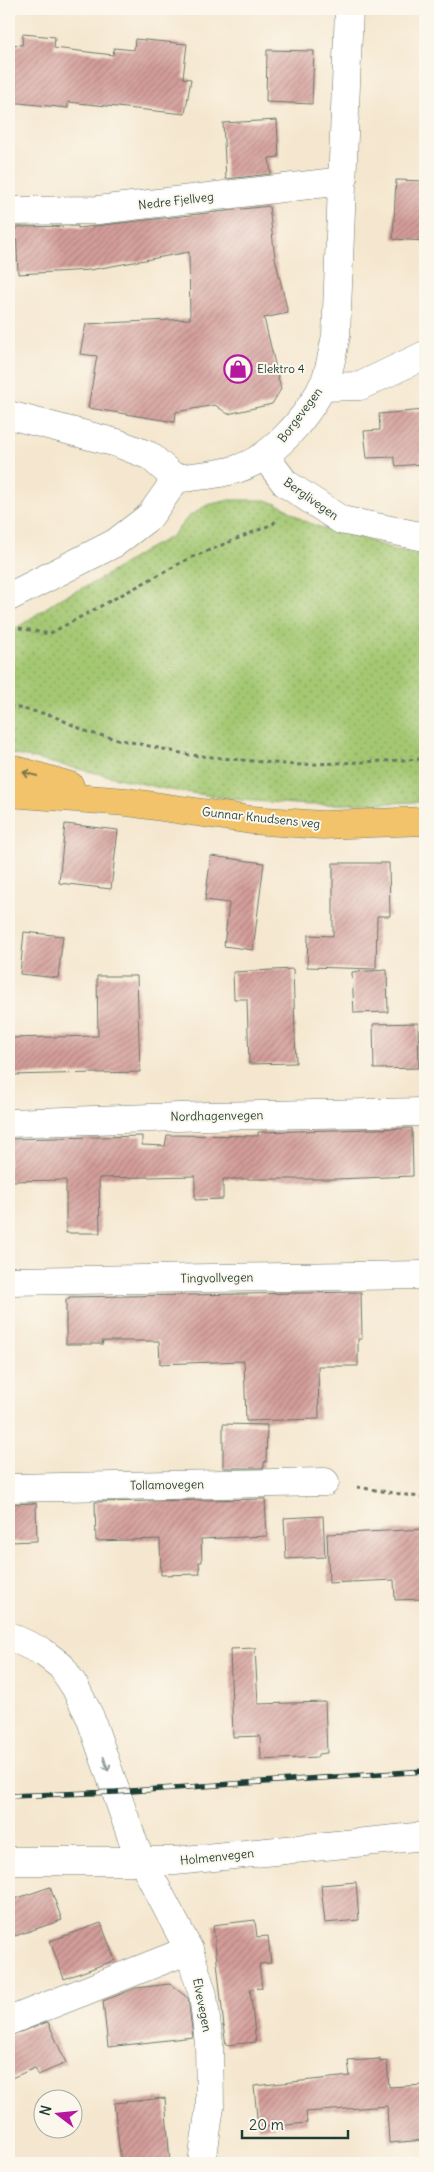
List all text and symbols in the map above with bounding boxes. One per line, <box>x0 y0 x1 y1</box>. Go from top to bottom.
street label: Nedre Fjellveg <box>137 188 215 213</box>
shop icon: Elektro 4 <box>223 354 253 384</box>
place label: Elektro 4 <box>257 361 305 376</box>
street label: Borgevegen <box>274 384 325 445</box>
street label: Berglivegen <box>281 474 342 523</box>
one-way arrow <box>22 769 38 779</box>
street label: Gunnar Knudsens veg <box>201 804 321 831</box>
street label: Nordhagenvegen <box>170 1107 264 1124</box>
street label: Tingvollvegen <box>180 1269 254 1286</box>
street label: Tollamovegen <box>130 1476 204 1493</box>
one-way arrow <box>102 1755 111 1771</box>
street label: Holmenvegen <box>179 1845 255 1868</box>
street label: Elvevegen <box>190 1977 215 2033</box>
north arrow <box>32 2090 82 2140</box>
text: N <box>36 2103 55 2118</box>
scale bar <box>242 2107 348 2139</box>
text: 20 m <box>249 2115 284 2134</box>

